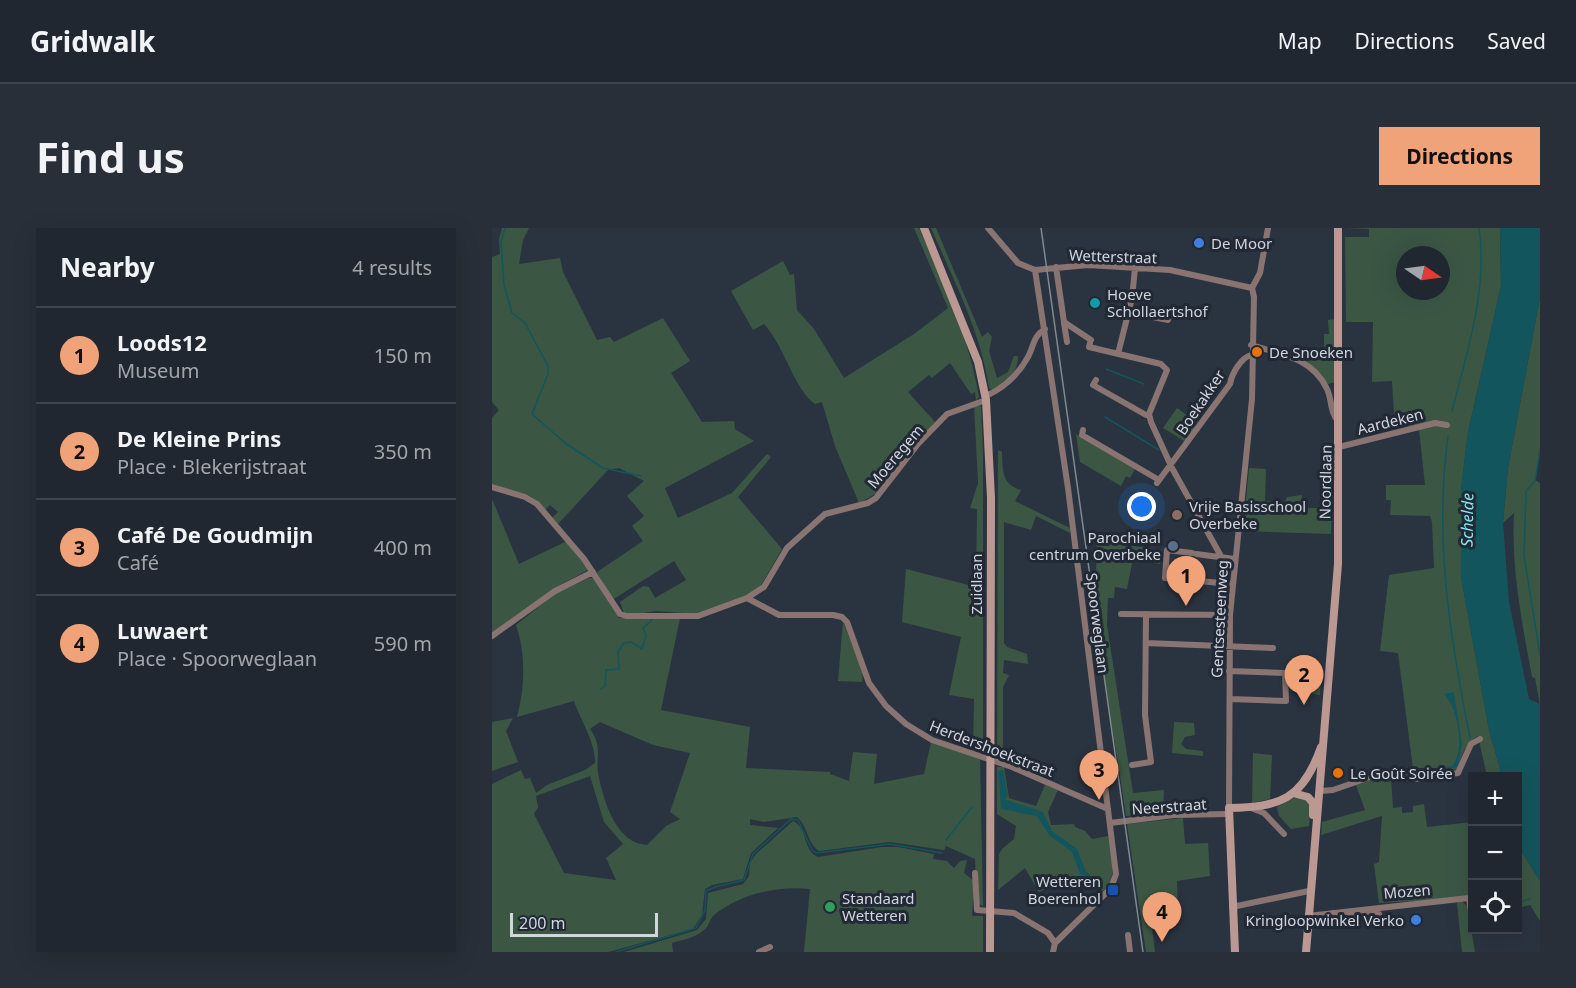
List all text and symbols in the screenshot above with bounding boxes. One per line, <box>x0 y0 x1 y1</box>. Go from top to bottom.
text: Gridwalk <box>30 22 155 60</box>
text: Map <box>1278 27 1322 55</box>
text: Directions <box>1355 27 1454 55</box>
text: Saved <box>1487 27 1546 55</box>
button: Directions <box>1379 127 1540 185</box>
text: Find us <box>36 128 185 185</box>
place label: De Moor <box>1211 233 1272 253</box>
marker: De Moor <box>1192 236 1206 250</box>
street label: Wetterstraat <box>1069 244 1158 268</box>
north arrow <box>1396 246 1450 300</box>
text: Nearby <box>60 249 155 285</box>
text: 4 results <box>352 254 432 281</box>
place label: Hoeve Schollaertshof <box>1107 284 1209 321</box>
marker: Hoeve Schollaertshof <box>1088 296 1102 310</box>
text: Loods12 <box>117 327 207 357</box>
text: 1 <box>74 342 85 369</box>
text: 150 m <box>374 342 432 369</box>
place label: De Snoeken <box>1269 342 1353 362</box>
marker: De Snoeken <box>1250 345 1264 359</box>
text: Museum <box>117 357 199 384</box>
street label: Boekakker <box>1171 366 1229 438</box>
street label: Aardeken <box>1355 403 1425 439</box>
street label: Moeregem <box>863 420 927 492</box>
text: De Kleine Prins <box>117 423 281 453</box>
text: 2 <box>74 438 85 465</box>
text: 350 m <box>374 438 432 465</box>
street label: Noordlaan <box>1314 445 1336 519</box>
text: Place · Blekerijstraat <box>117 453 306 480</box>
your location <box>1127 492 1156 521</box>
water label: Schelde <box>1456 493 1478 547</box>
place label: Vrije Basisschool Overbeke <box>1189 496 1306 533</box>
marker: Vrije Basisschool Overbeke <box>1170 508 1184 522</box>
text: Café De Goudmijn <box>117 519 313 549</box>
place label: Parochiaal centrum Overbeke <box>1029 527 1161 564</box>
text: 3 <box>74 534 85 561</box>
text: 400 m <box>374 534 432 561</box>
marker: Parochiaal centrum Overbeke <box>1166 539 1180 553</box>
text: Café <box>117 549 159 576</box>
street label: Zuidlaan <box>966 554 986 614</box>
pin: 1 <box>1166 556 1206 606</box>
street label: Gentsesteenweg <box>1206 560 1232 678</box>
street label: Spoorweglaan <box>1082 572 1114 674</box>
text: Luwaert <box>117 615 208 645</box>
text: 4 <box>74 630 85 657</box>
text: 590 m <box>374 630 432 657</box>
text: Place · Spoorweglaan <box>117 645 317 672</box>
pin: 2 <box>1284 656 1324 705</box>
street label: Herdershoekstraat <box>927 715 1058 781</box>
pin: 3 <box>1080 750 1118 800</box>
place label: Le Goût Soirée <box>1350 763 1453 783</box>
marker: Le Goût Soirée <box>1331 766 1345 780</box>
map controls <box>1468 772 1522 934</box>
button: + <box>1468 772 1522 826</box>
street label: Neerstraat <box>1131 793 1208 819</box>
button: − <box>1468 826 1522 880</box>
place label: Wetteren Boerenhol <box>1028 871 1101 908</box>
street label: Mozen <box>1383 879 1431 903</box>
button: locate <box>1468 880 1522 934</box>
marker: Wetteren Boerenhol <box>1106 883 1120 897</box>
place label: Standaard Wetteren <box>842 888 915 925</box>
pin: 4 <box>1142 892 1182 942</box>
marker: Standaard Wetteren <box>823 900 837 914</box>
scale bar <box>510 910 658 938</box>
place label: Kringloopwinkel Verko <box>1246 910 1404 930</box>
text: 200 m <box>519 912 566 934</box>
marker: Kringloopwinkel Verko <box>1409 913 1423 927</box>

